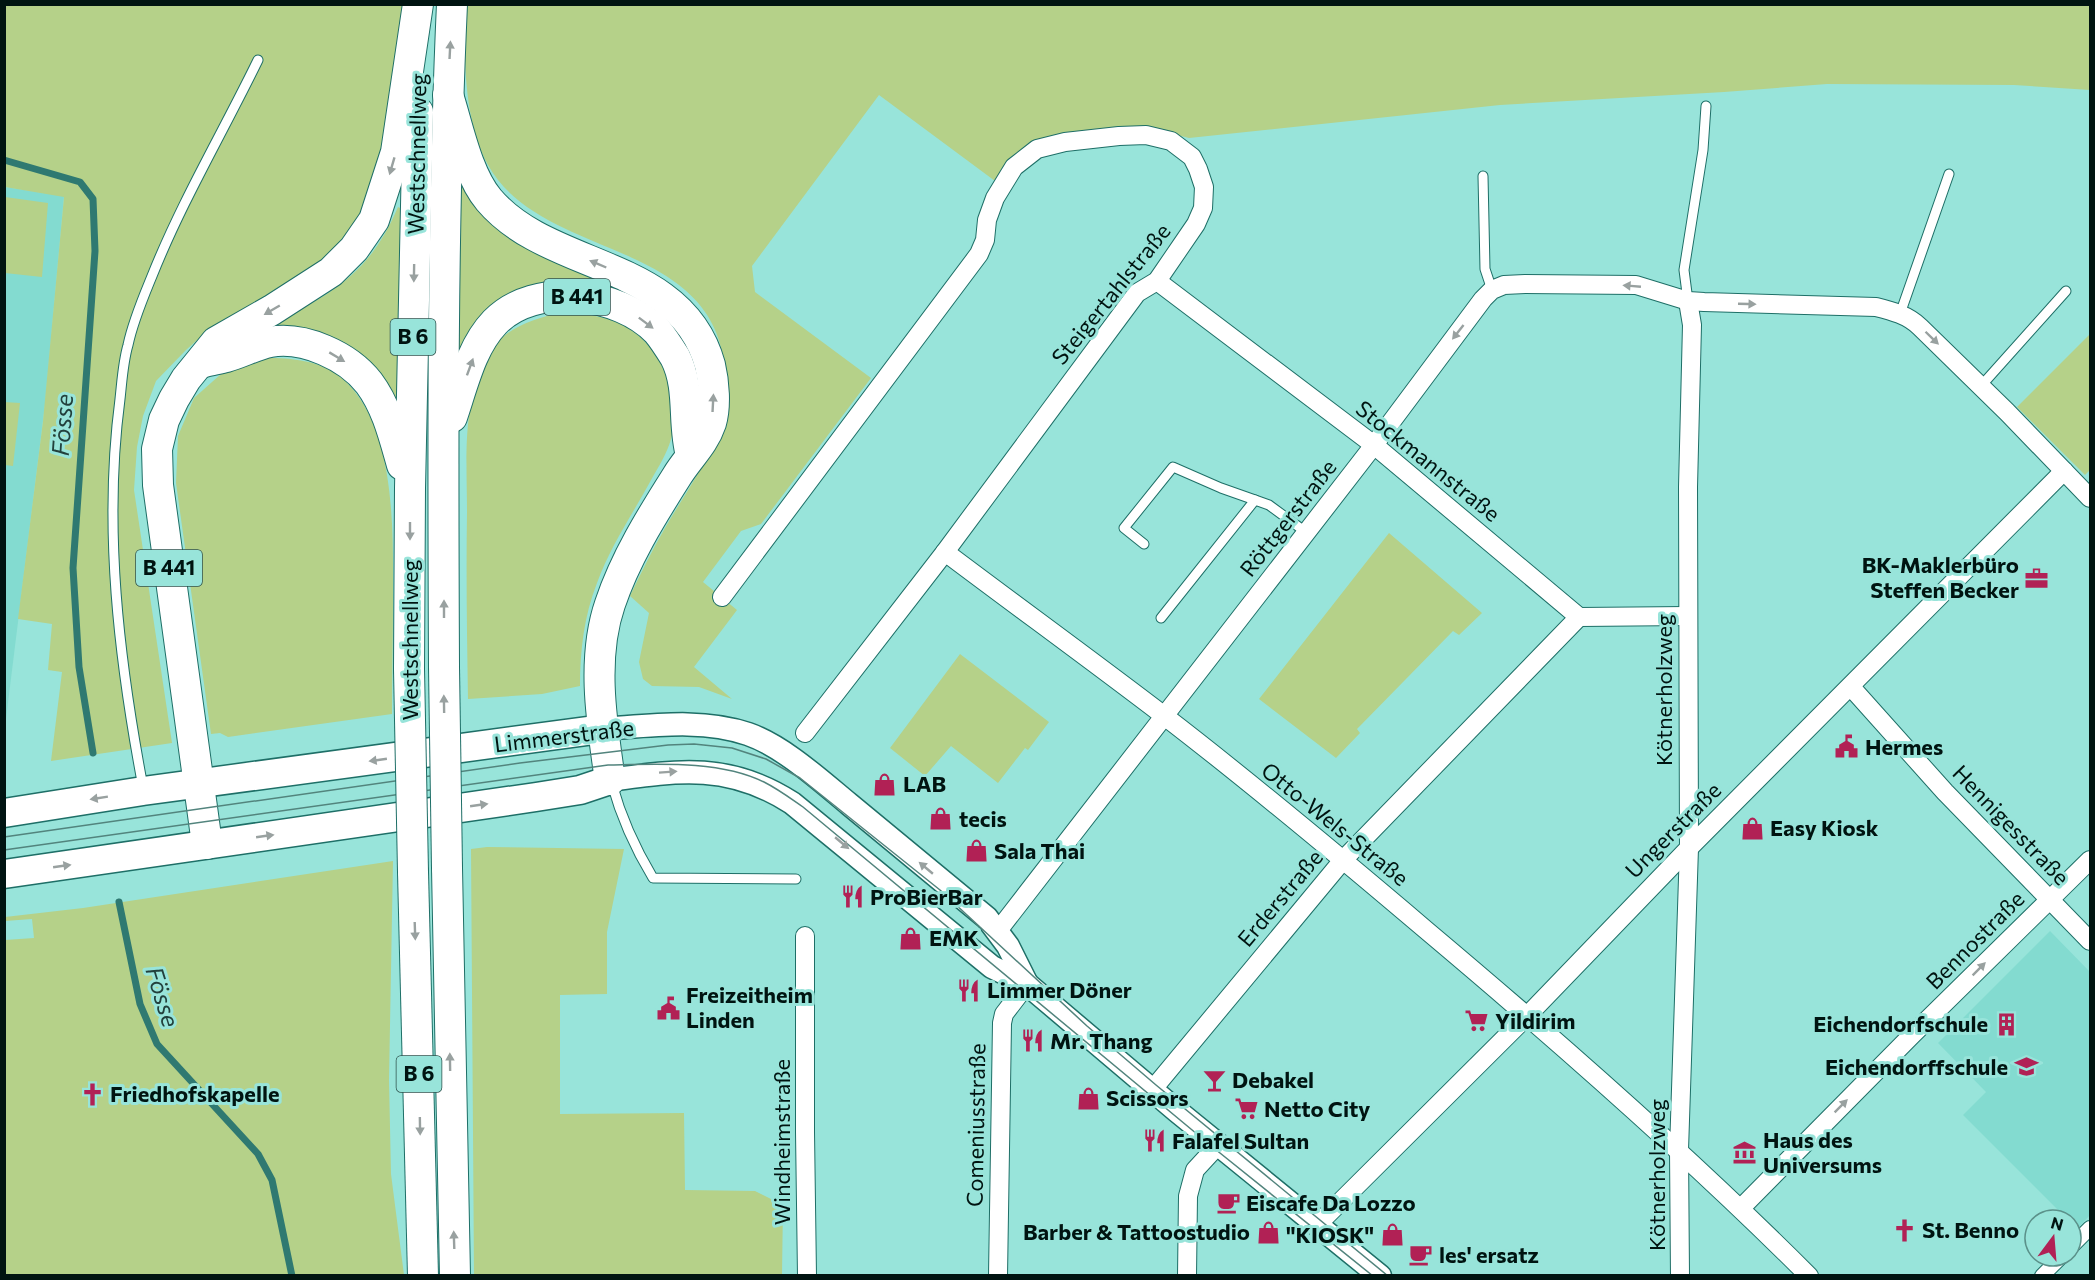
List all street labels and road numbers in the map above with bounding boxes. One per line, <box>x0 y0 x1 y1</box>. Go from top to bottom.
street label: Westschnellweg <box>402 73 431 235</box>
street label: Steigertahlstraße <box>1045 218 1176 370</box>
road number: B 441 <box>544 279 610 315</box>
road number: B 6 <box>390 319 436 355</box>
street label: Stockmannstraße <box>1351 394 1506 527</box>
street label: Röttgerstraße <box>1234 454 1342 581</box>
road number: B 441 <box>136 550 202 586</box>
street label: Westschnellweg <box>396 559 423 721</box>
street label: Kötnerholzweg <box>1650 614 1677 766</box>
street label: Limmerstraße <box>492 714 635 757</box>
street label: Otto-Wels-Straße <box>1256 756 1414 891</box>
street label: Hennigesstraße <box>1947 759 2075 890</box>
street label: Ungerstraße <box>1619 776 1726 883</box>
street label: Erderstraße <box>1231 844 1328 952</box>
street label: Bennostraße <box>1920 885 2029 994</box>
street label: Comeniusstraße <box>961 1043 990 1207</box>
road number: B 6 <box>396 1056 442 1092</box>
street label: Windheimstraße <box>768 1059 795 1225</box>
street label: Kötnerholzweg <box>1643 1099 1670 1251</box>

